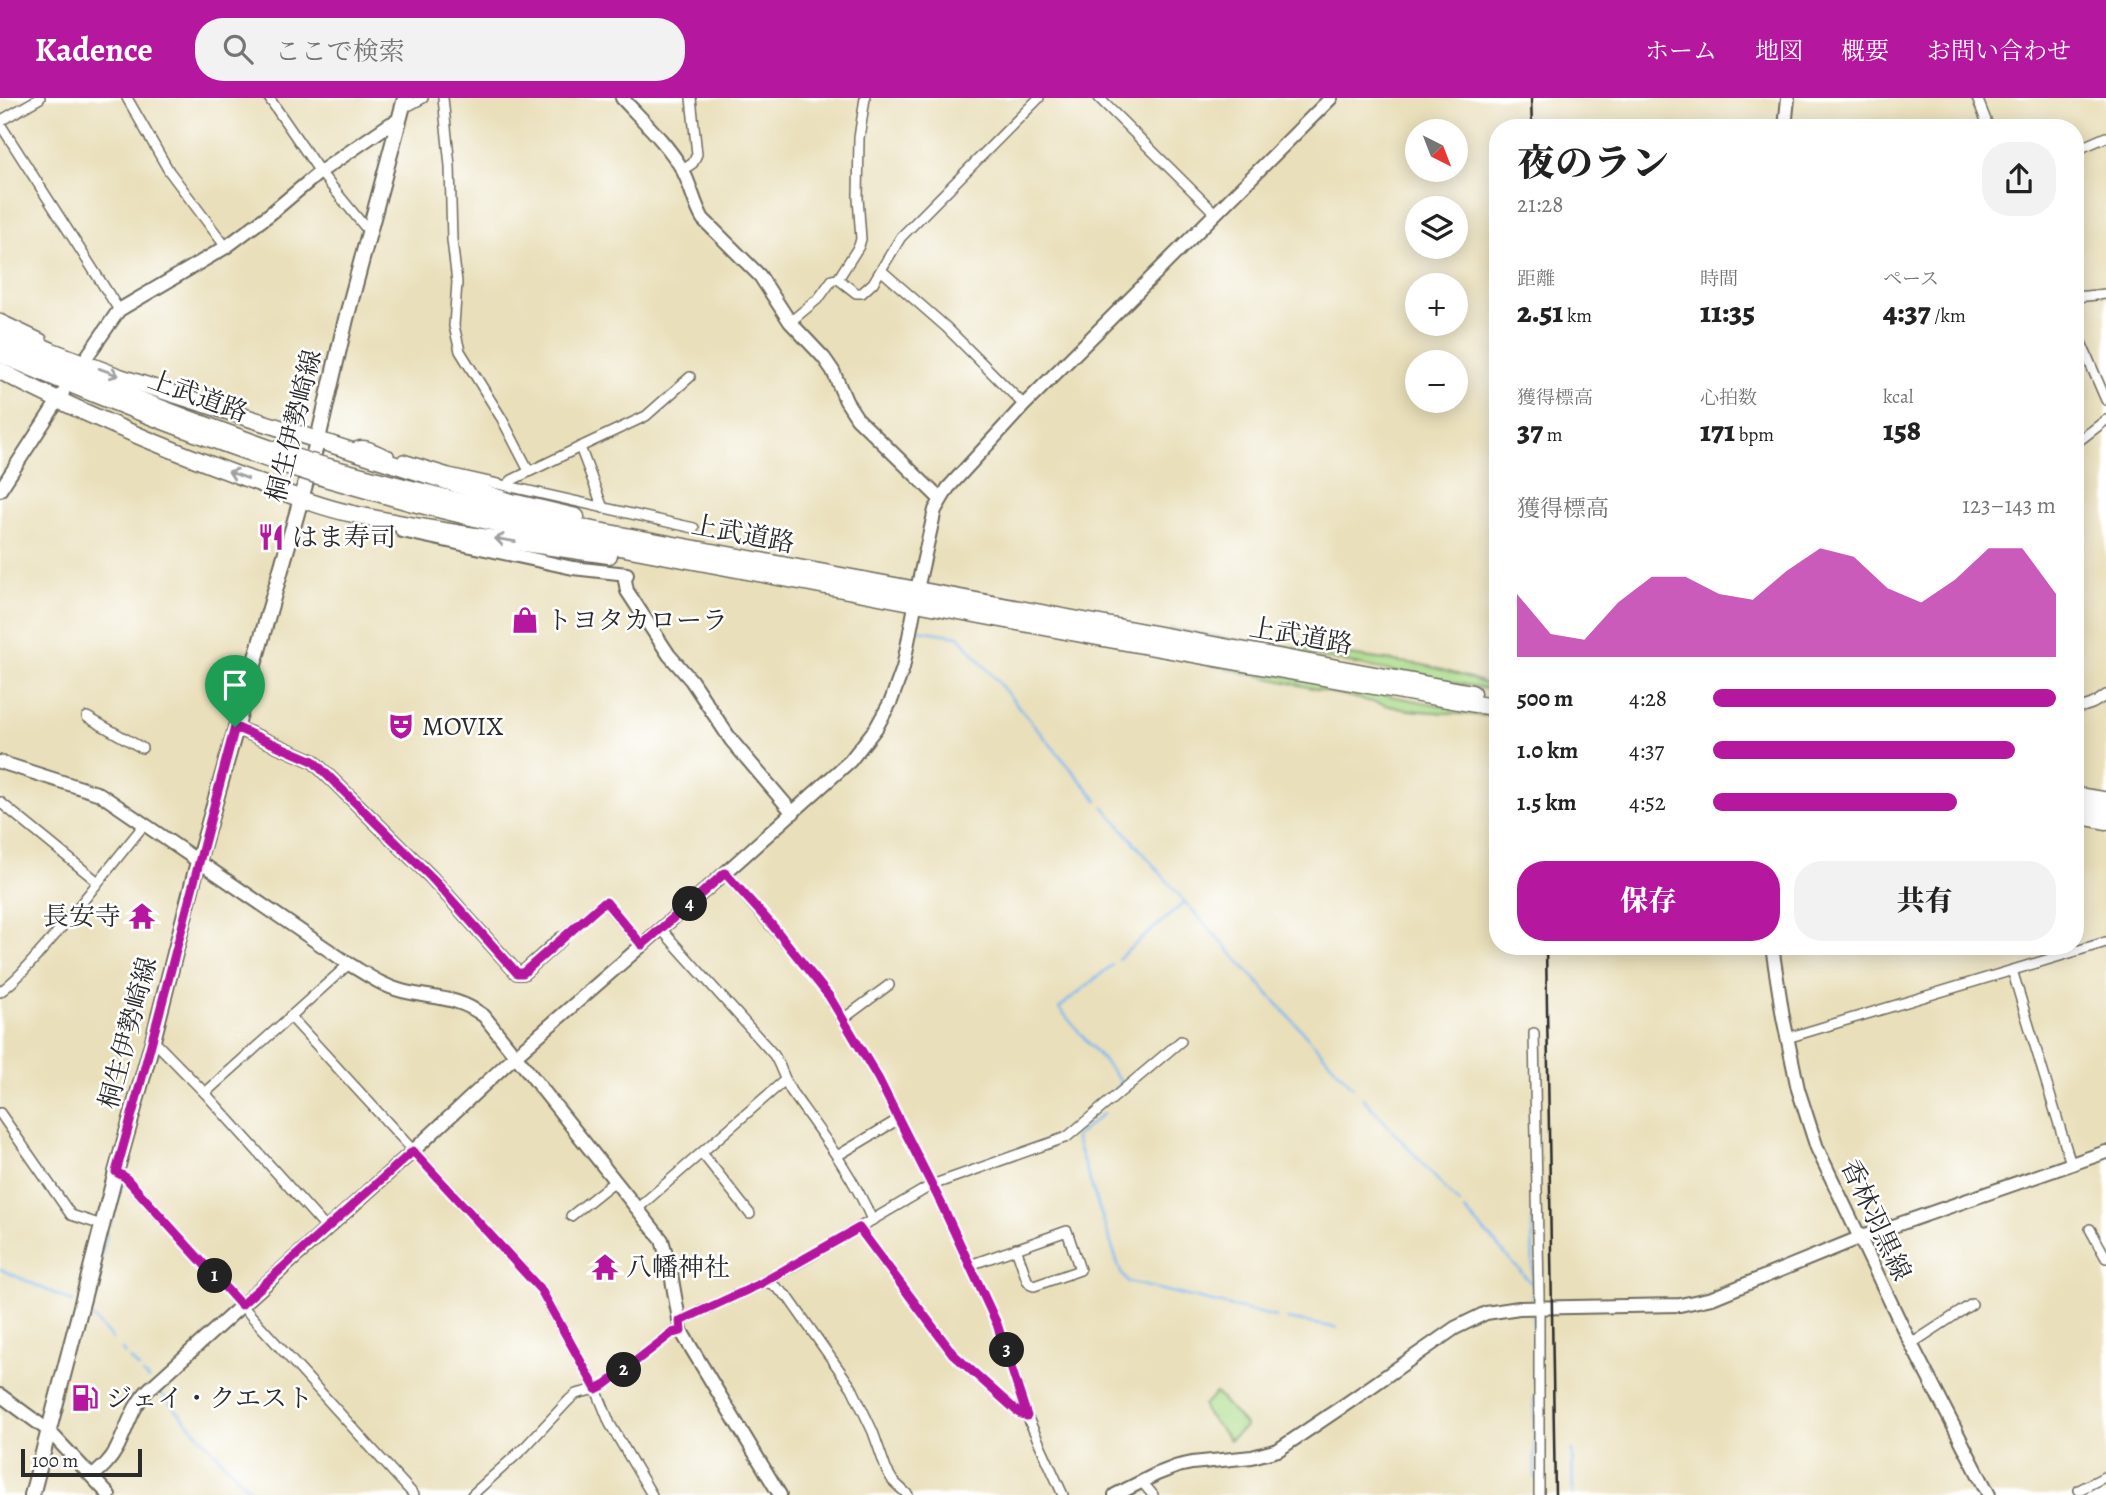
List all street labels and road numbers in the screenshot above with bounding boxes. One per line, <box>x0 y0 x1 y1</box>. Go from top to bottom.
street label: 桐生伊勢崎線 <box>258 346 330 506</box>
street label: 上武道路 <box>143 362 253 430</box>
street label: 上武道路 <box>689 507 797 561</box>
street label: 上武道路 <box>1247 610 1355 662</box>
street label: 桐生伊勢崎線 <box>91 953 165 1113</box>
street label: 香林羽黒線 <box>1833 1154 1919 1286</box>

